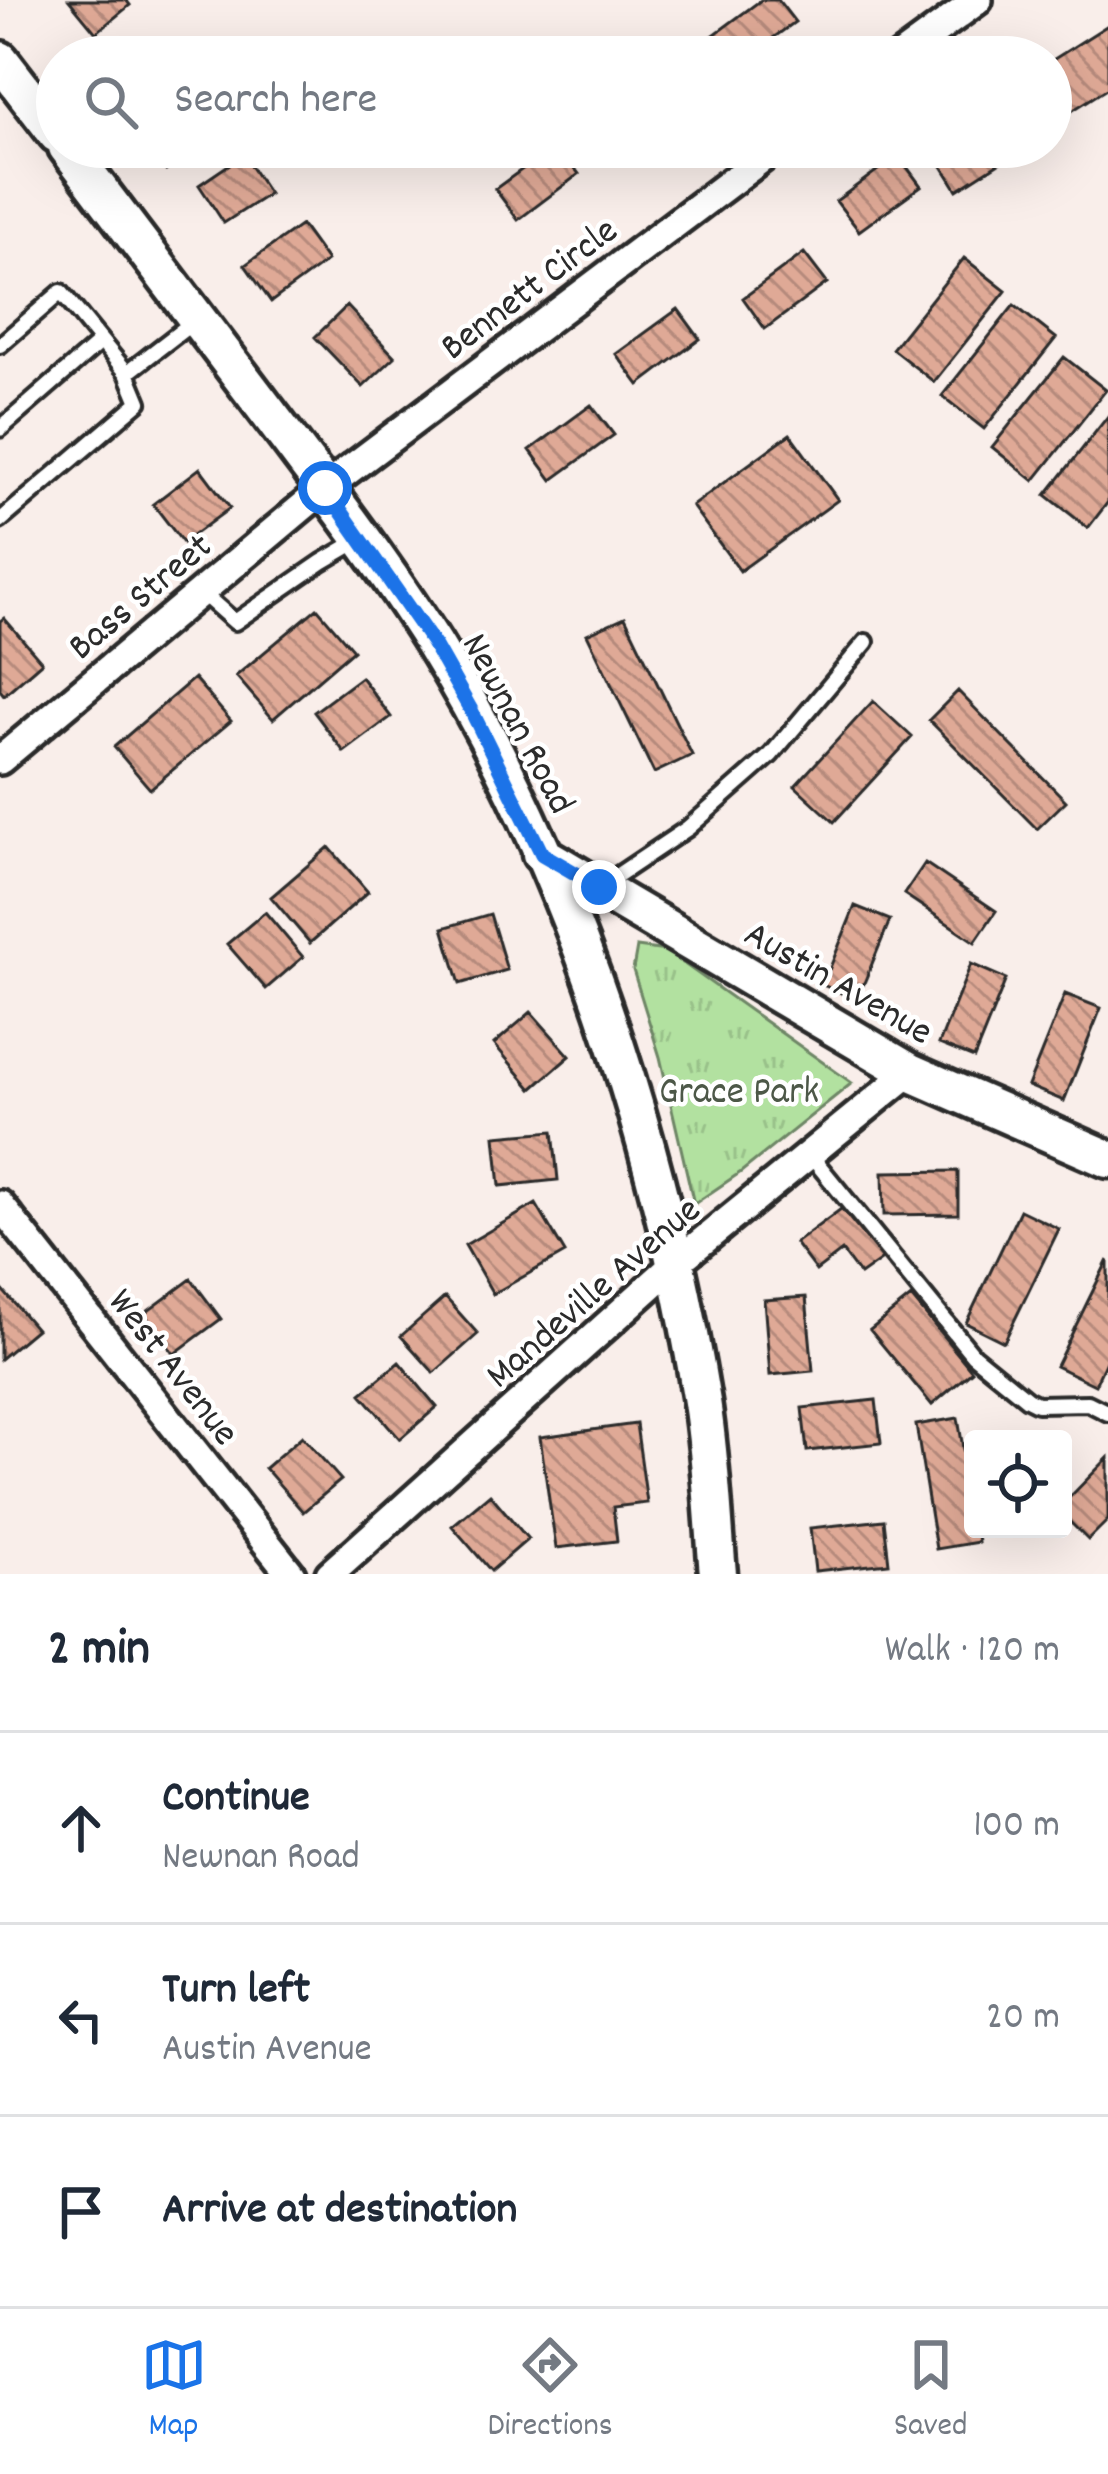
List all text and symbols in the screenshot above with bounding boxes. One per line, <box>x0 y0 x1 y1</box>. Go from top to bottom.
search box <box>36 36 1072 168</box>
icon: search <box>78 69 144 135</box>
text: Search here <box>174 70 377 134</box>
street label: Bennett Circle <box>431 206 631 376</box>
route start <box>298 461 352 515</box>
street label: Bass Street <box>58 522 226 676</box>
street label: Newnan Road <box>445 625 586 825</box>
route end <box>572 860 626 914</box>
street label: Austin Avenue <box>732 909 941 1062</box>
park label: Grace Park <box>659 1067 819 1122</box>
street label: Mandeville Avenue <box>476 1186 715 1404</box>
street label: West Avenue <box>92 1279 250 1459</box>
map controls <box>964 1430 1072 1538</box>
button: locate <box>964 1430 1072 1538</box>
text: 2 min <box>48 1616 150 1688</box>
text: Walk · 120 m <box>885 1625 1060 1680</box>
text: Continue <box>162 1768 310 1832</box>
icon: ahead <box>48 1795 114 1861</box>
text: 100 m <box>973 1800 1060 1855</box>
text: Newnan Road <box>162 1832 360 1887</box>
text: Turn left <box>162 1960 310 2024</box>
icon: left <box>48 1987 114 2053</box>
text: 20 m <box>986 1992 1060 2047</box>
text: Austin Avenue <box>162 2024 372 2079</box>
icon: arrive <box>48 2179 114 2245</box>
text: Arrive at destination <box>162 2180 517 2244</box>
tab: Map <box>141 2332 207 2451</box>
tab: Directions <box>488 2332 613 2451</box>
tab: Saved <box>894 2332 967 2451</box>

